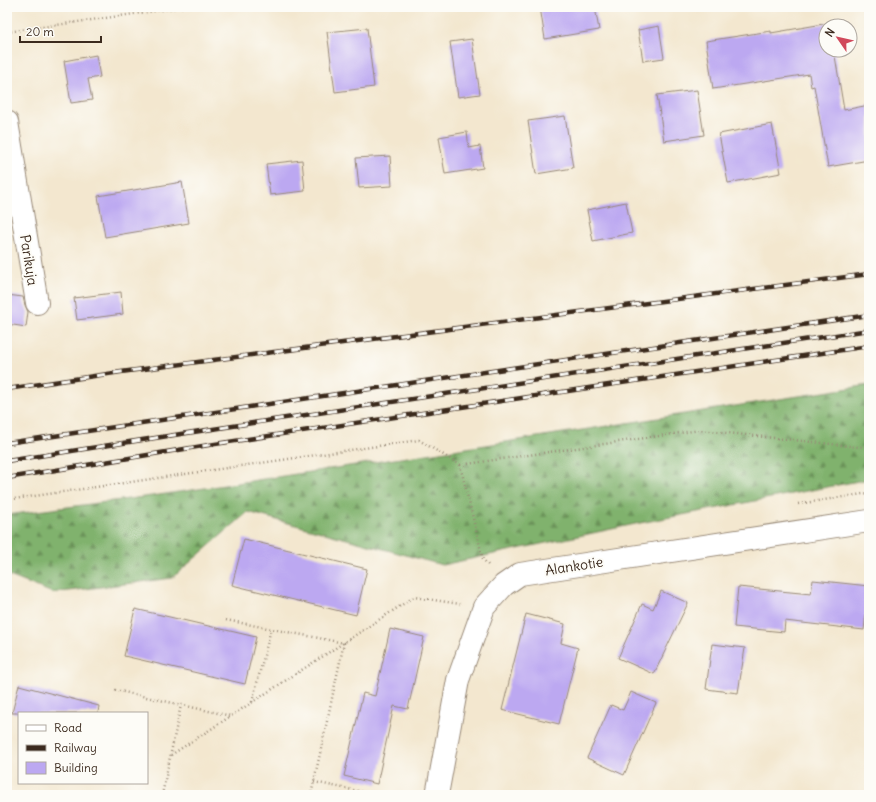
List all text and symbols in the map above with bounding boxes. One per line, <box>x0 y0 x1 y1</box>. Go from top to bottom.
scale bar <box>20 18 101 44</box>
north arrow <box>818 18 858 58</box>
text: 20 m <box>26 24 54 39</box>
text: N <box>822 25 838 39</box>
street label: Parikuja <box>16 233 42 287</box>
street label: Alankotie <box>544 553 604 579</box>
legend <box>18 712 148 784</box>
text: Road <box>54 720 82 735</box>
text: Railway <box>54 740 97 755</box>
text: Building <box>54 760 98 775</box>

